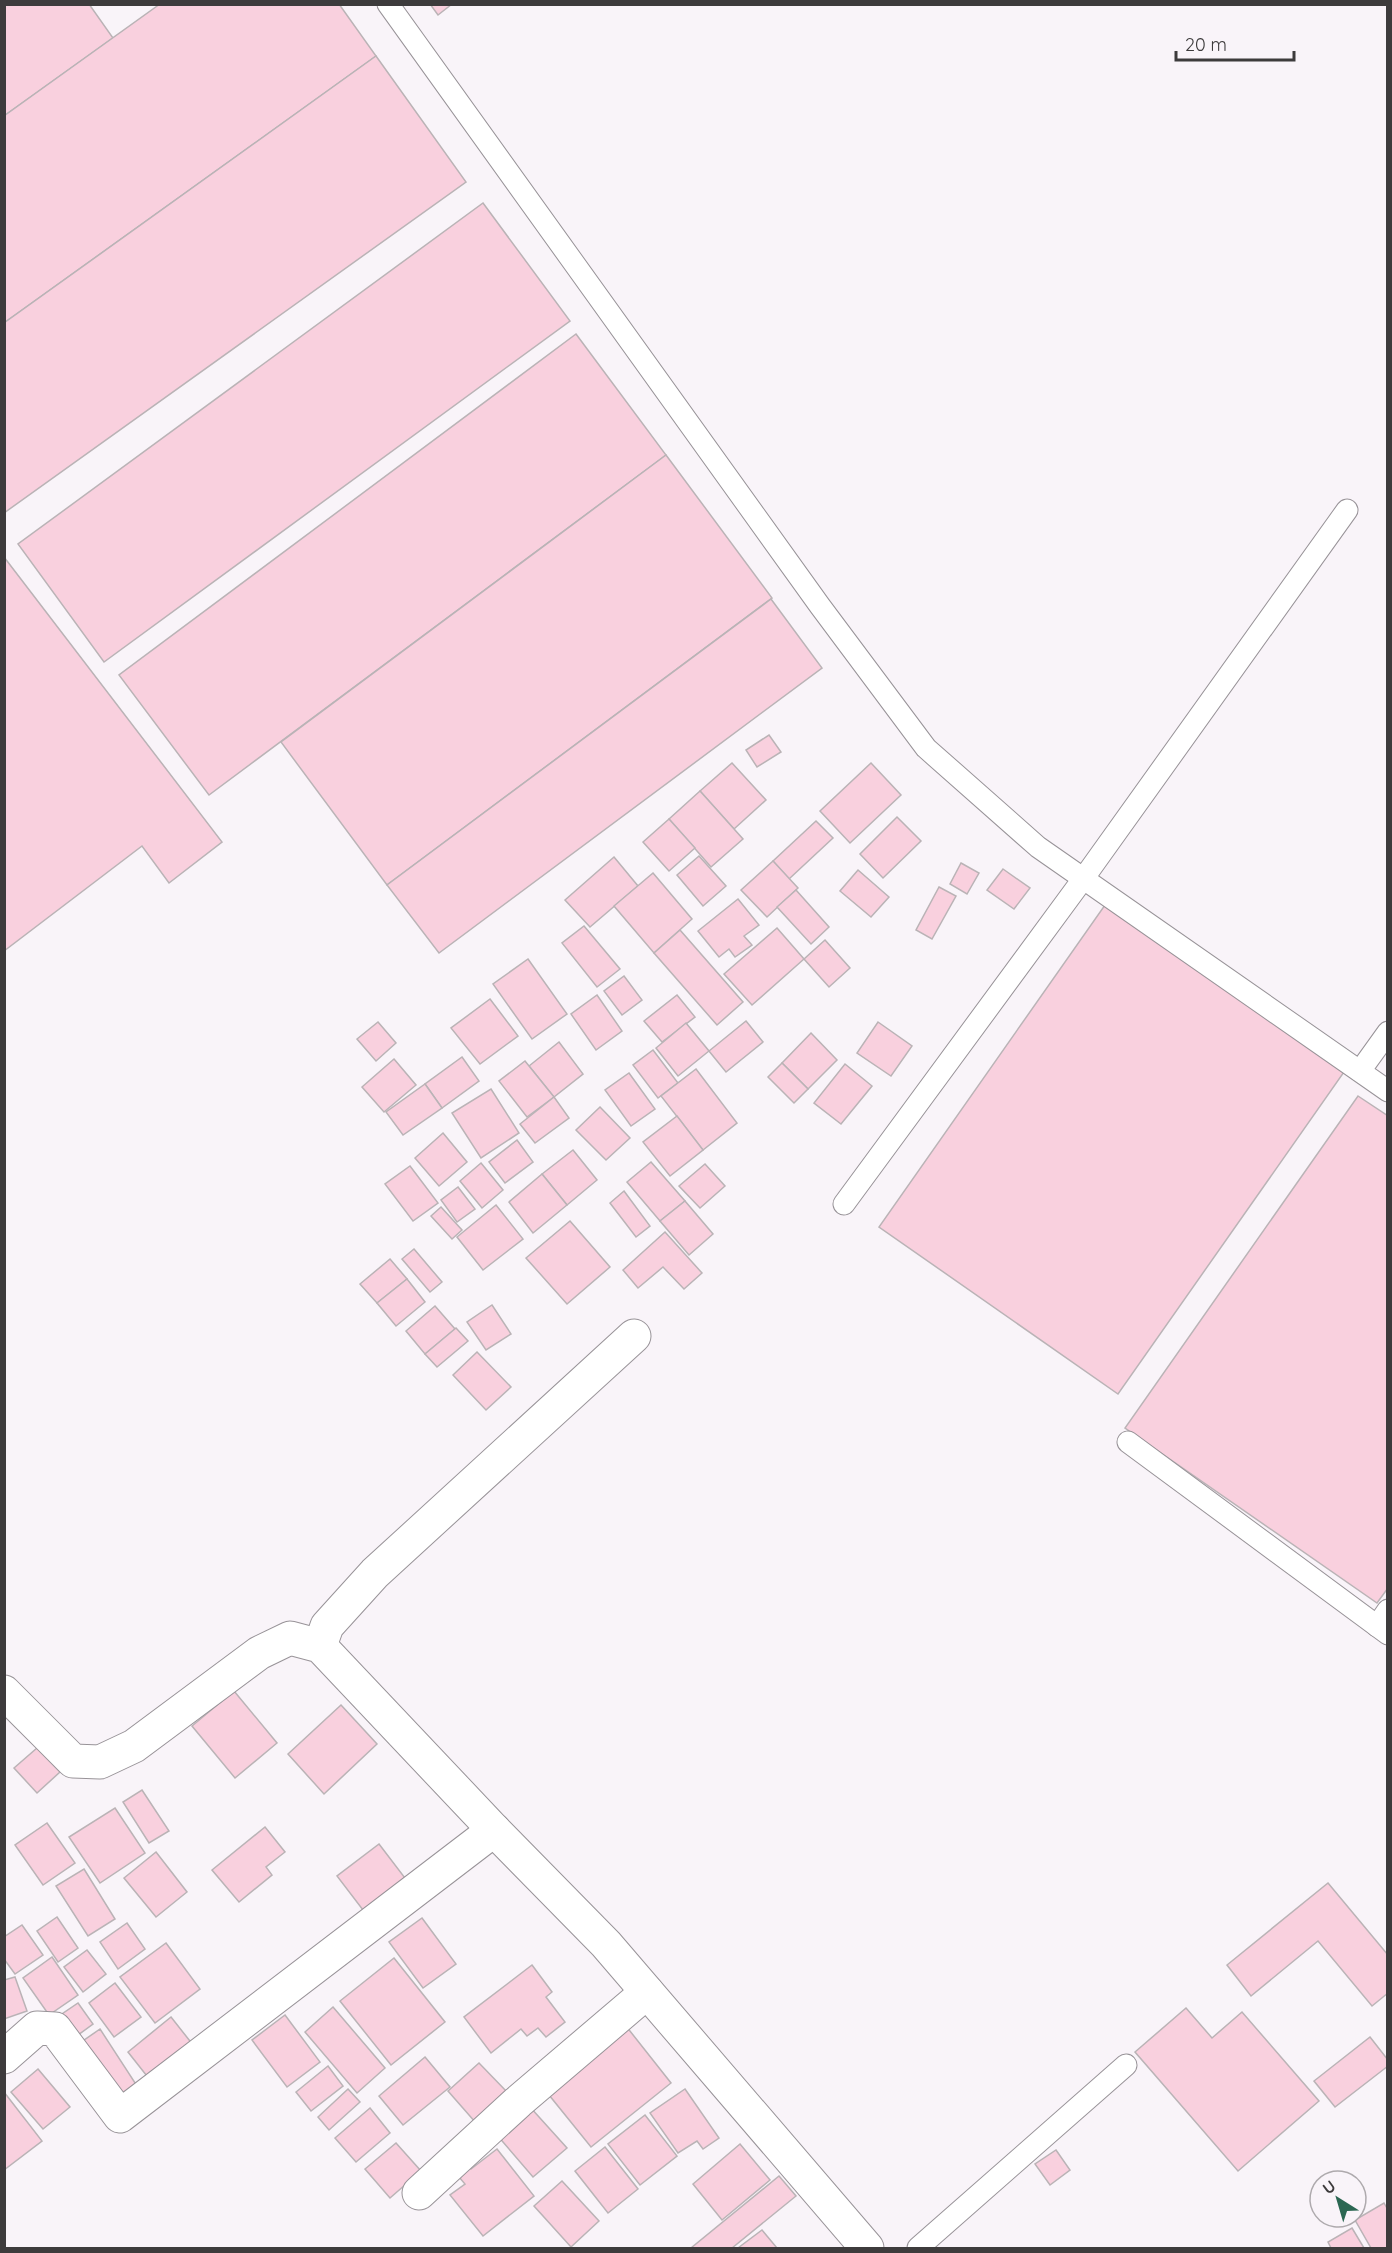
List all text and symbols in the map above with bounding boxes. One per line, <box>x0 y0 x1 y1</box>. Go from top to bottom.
scale bar <box>1176 24 1294 62</box>
text: 20 m <box>1185 33 1227 56</box>
north arrow <box>1308 2169 1368 2229</box>
text: U <box>1318 2176 1339 2198</box>

